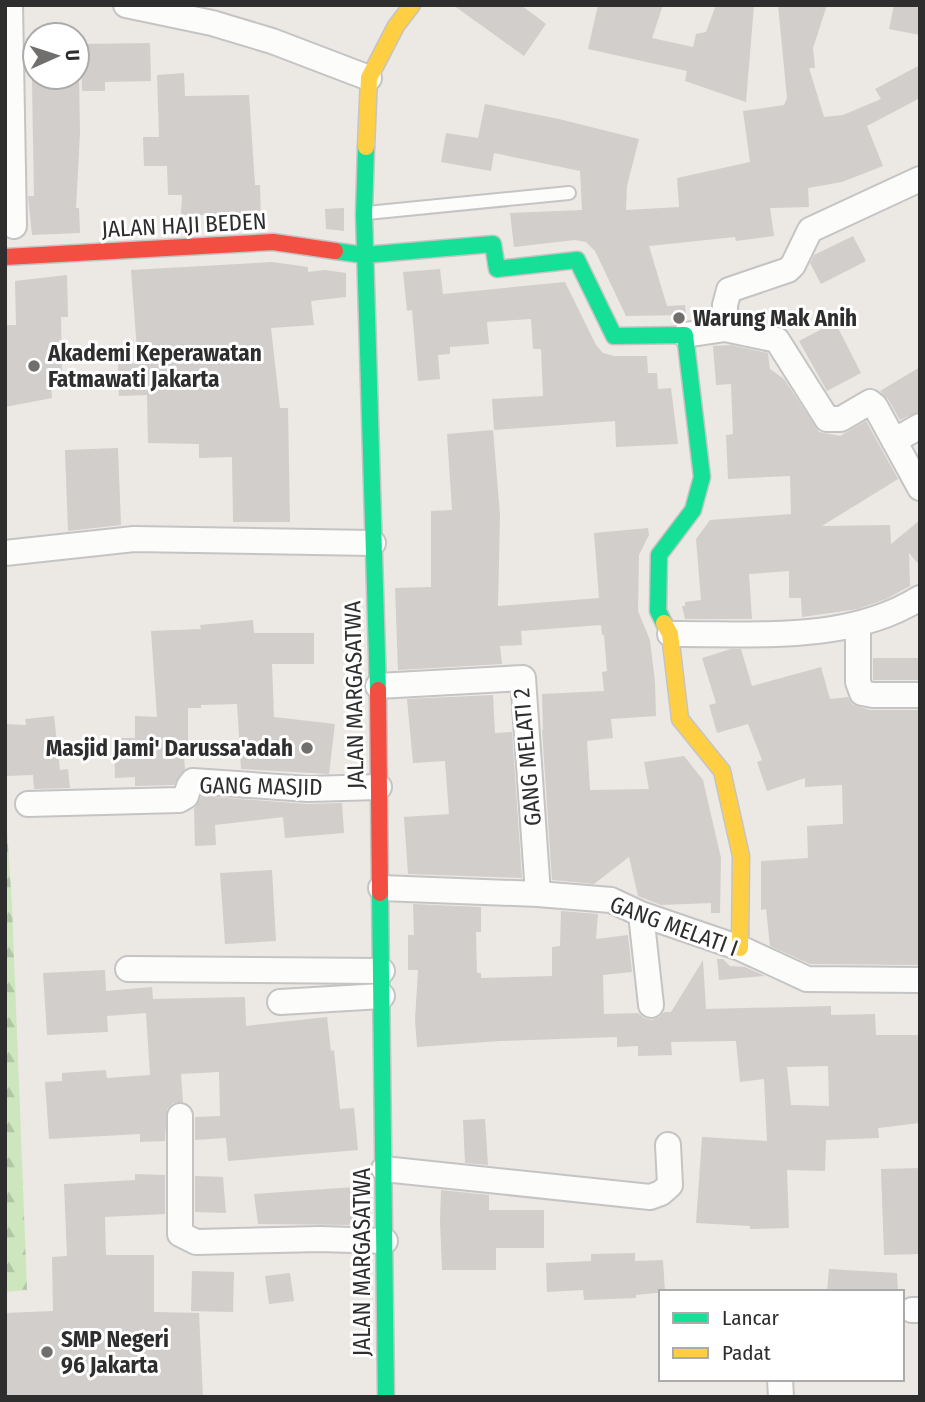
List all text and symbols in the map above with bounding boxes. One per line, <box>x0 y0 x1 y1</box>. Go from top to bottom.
north arrow <box>21 21 91 91</box>
text: U <box>61 49 84 61</box>
street label: JALAN HAJI BEDEN <box>101 207 267 243</box>
place label: Warung Mak Anih <box>693 304 857 332</box>
marker: Warung Mak Anih <box>671 310 687 326</box>
place label: Akademi Keperawatan Fatmawati Jakarta <box>47 339 262 393</box>
marker: Akademi Keperawatan Fatmawati Jakarta <box>26 358 42 374</box>
street label: JALAN MARGASATWA <box>338 601 370 789</box>
street label: GANG MELATI 2 <box>507 687 547 827</box>
place label: Masjid Jami' Darussa'adah <box>46 734 293 762</box>
marker: Masjid Jami' Darussa'adah <box>299 740 315 756</box>
street label: GANG MASJID <box>199 771 323 801</box>
street label: GANG MELATI I <box>606 890 742 962</box>
street label: JALAN MARGASATWA <box>348 1168 376 1356</box>
legend <box>659 1290 904 1381</box>
text: Lancar <box>722 1305 780 1331</box>
place label: SMP Negeri 96 Jakarta <box>61 1325 169 1379</box>
text: Padat <box>722 1340 771 1366</box>
marker: SMP Negeri 96 Jakarta <box>39 1344 55 1360</box>

